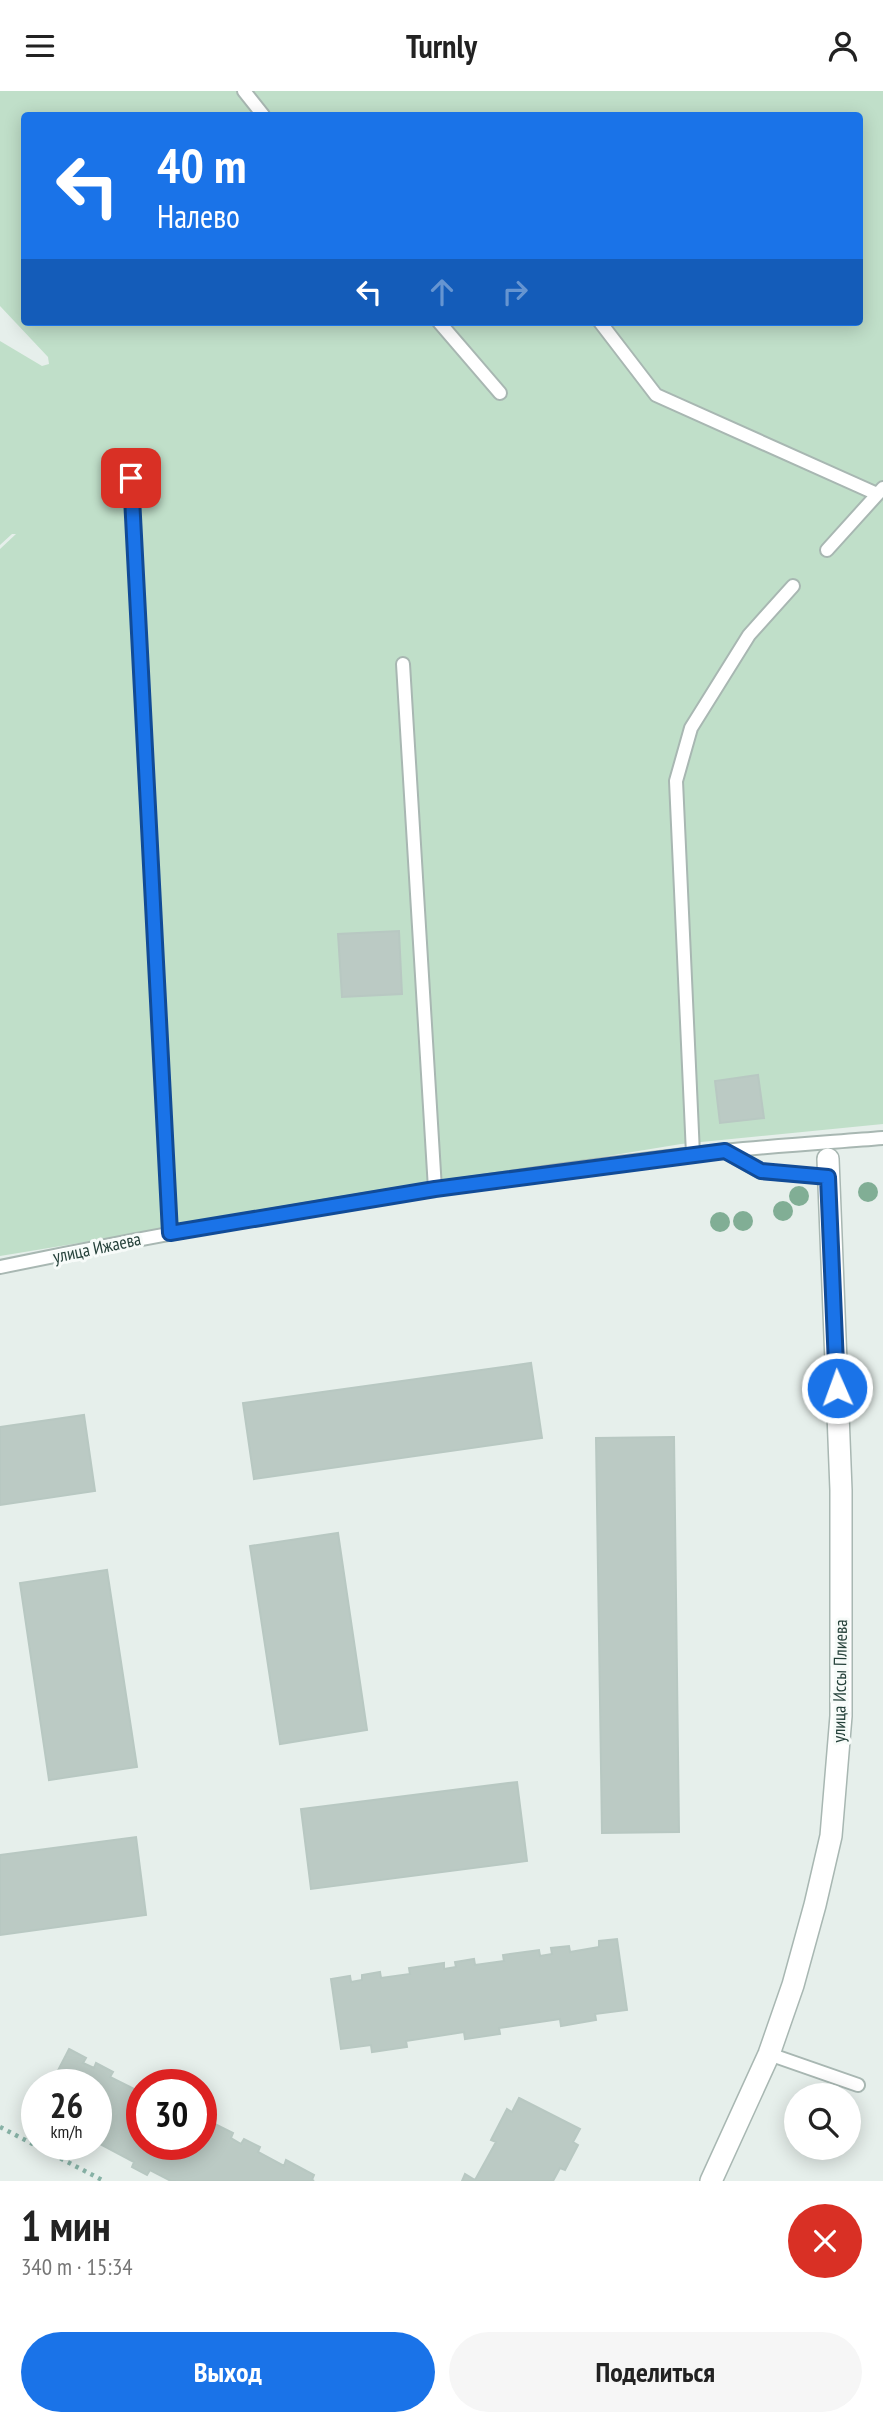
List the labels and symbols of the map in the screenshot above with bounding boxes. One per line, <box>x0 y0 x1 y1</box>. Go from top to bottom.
pin <box>101 448 161 508</box>
street label: улица Ижаева <box>51 1227 143 1268</box>
position arrow <box>800 1351 874 1425</box>
street label: улица Иссы Плиева <box>827 1619 852 1743</box>
speed limit sign: 30 <box>126 2069 217 2160</box>

